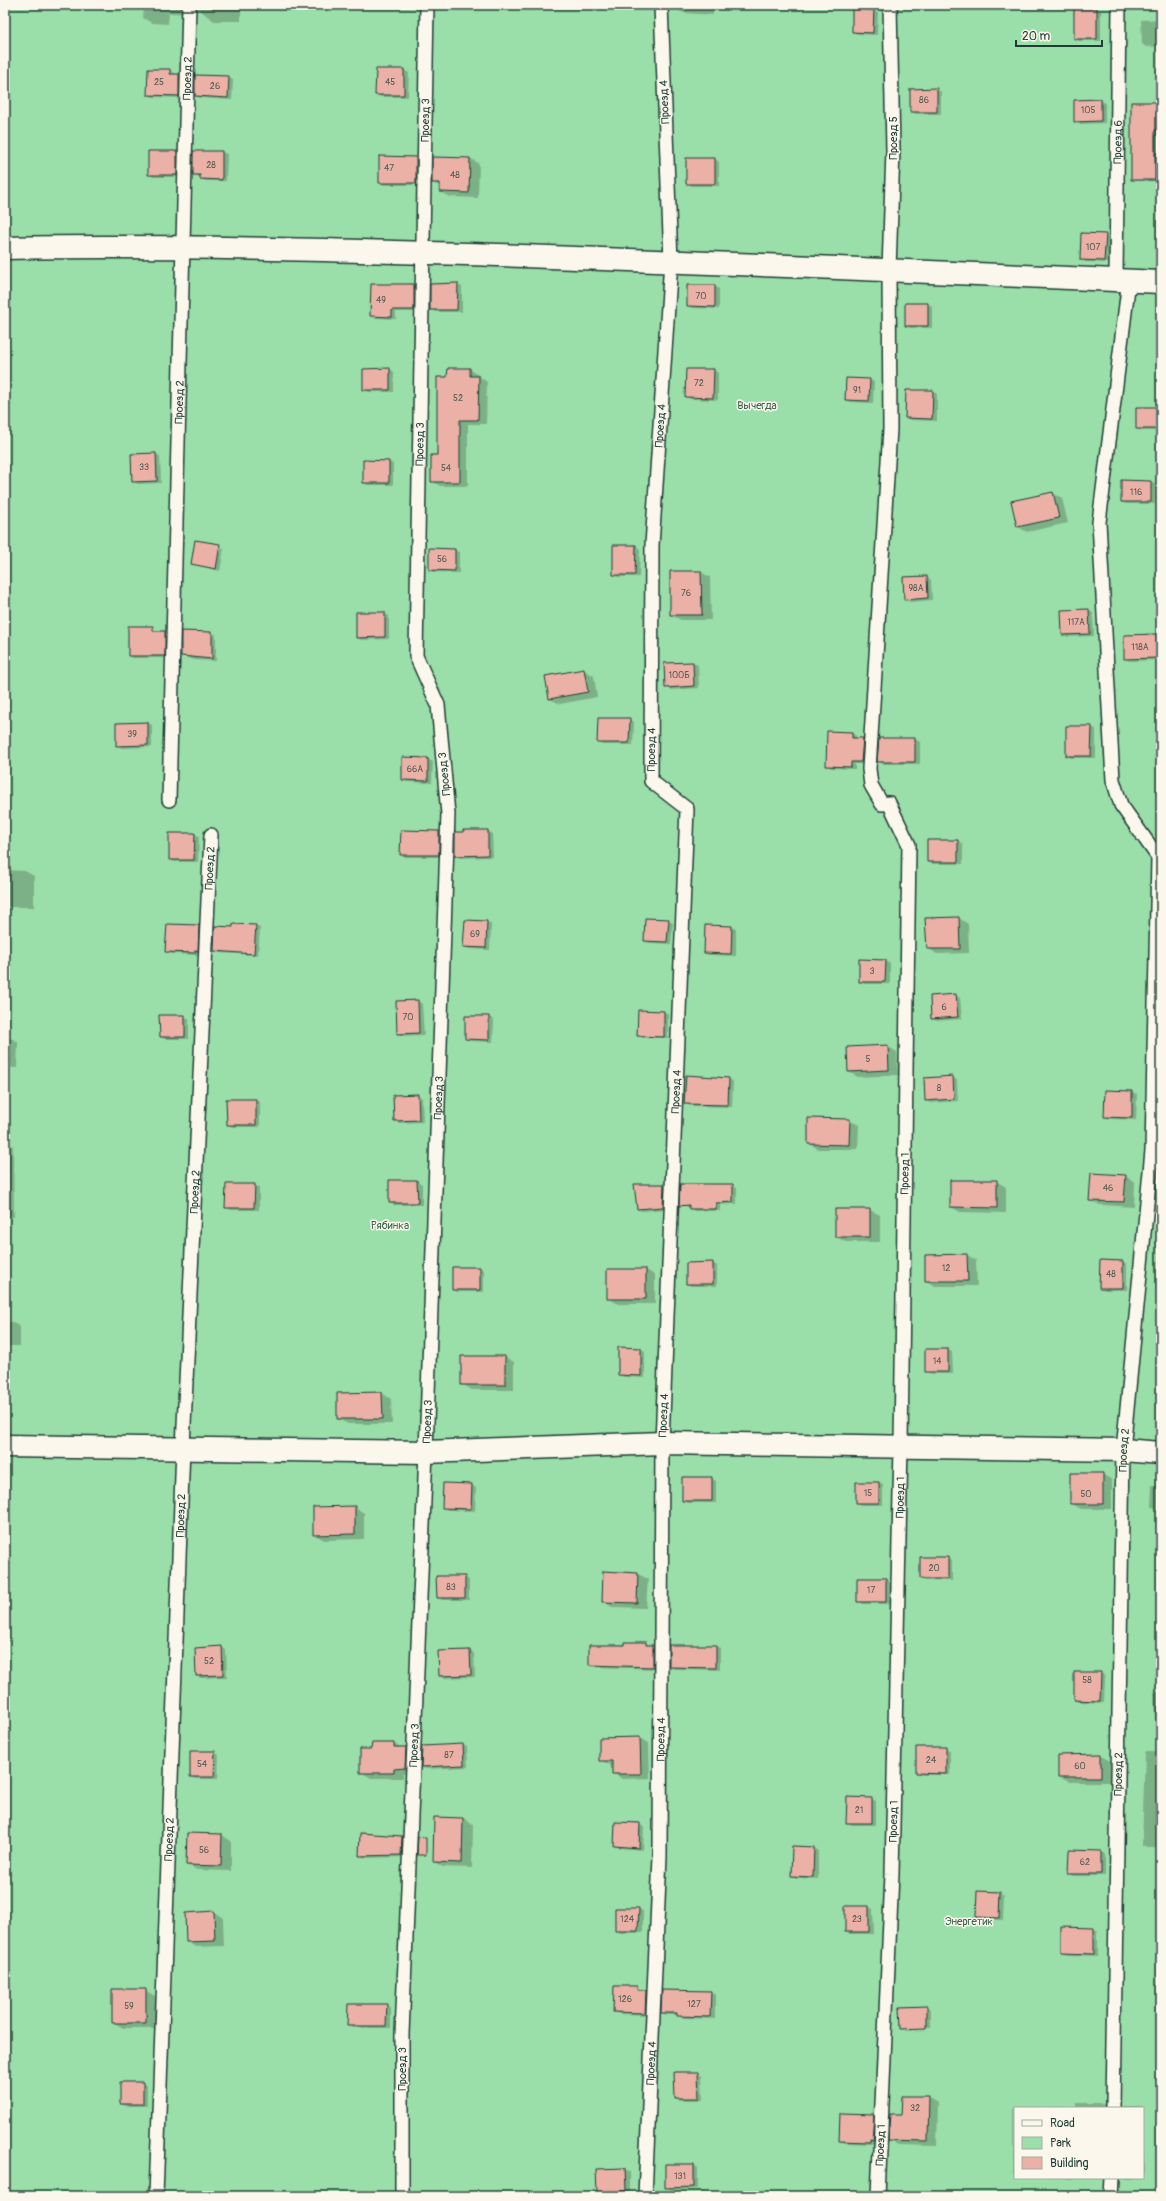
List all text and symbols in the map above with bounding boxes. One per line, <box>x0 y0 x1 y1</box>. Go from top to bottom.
scale bar <box>1016 22 1102 48</box>
text: 20 m <box>1022 29 1051 44</box>
street label: Проезд 2 <box>181 56 195 100</box>
house number: 25 <box>154 77 164 88</box>
house number: 45 <box>385 77 395 88</box>
street label: Проезд 4 <box>657 79 672 124</box>
house number: 26 <box>210 81 220 92</box>
house number: 86 <box>919 95 929 106</box>
street label: Проезд 3 <box>419 98 432 142</box>
house number: 105 <box>1081 105 1095 116</box>
street label: Проезд 5 <box>887 116 900 160</box>
street label: Проезд 6 <box>1111 120 1125 164</box>
house number: 28 <box>206 160 216 171</box>
house number: 47 <box>384 163 394 174</box>
house number: 48 <box>450 170 460 181</box>
house number: 107 <box>1086 242 1100 253</box>
house number: 70 <box>696 291 706 302</box>
house number: 49 <box>376 295 386 306</box>
house number: 72 <box>694 378 704 389</box>
street label: Проезд 2 <box>172 380 187 424</box>
house number: 91 <box>853 385 861 396</box>
house number: 52 <box>453 393 463 404</box>
park label: Вычегда <box>737 399 777 412</box>
street label: Проезд 4 <box>653 403 668 448</box>
street label: Проезд 3 <box>413 422 427 466</box>
house number: 33 <box>139 462 149 473</box>
house number: 54 <box>441 463 452 474</box>
house number: 116 <box>1130 487 1142 498</box>
house number: 56 <box>437 554 447 565</box>
house number: 98А <box>908 583 924 594</box>
house number: 76 <box>681 588 691 599</box>
house number: 117А <box>1067 617 1085 628</box>
house number: 118А <box>1131 642 1149 653</box>
house number: 100Б <box>668 670 690 681</box>
street label: Проезд 4 <box>645 727 658 771</box>
house number: 39 <box>127 729 137 740</box>
street label: Проезд 3 <box>436 752 453 796</box>
house number: 66А <box>407 764 423 775</box>
street label: Проезд 2 <box>202 846 217 890</box>
house number: 69 <box>470 929 480 940</box>
house number: 3 <box>869 966 875 977</box>
house number: 6 <box>941 1002 947 1013</box>
house number: 70 <box>403 1012 413 1023</box>
house number: 5 <box>866 1054 871 1065</box>
street label: Проезд 4 <box>669 1069 684 1114</box>
street label: Проезд 3 <box>431 1076 446 1120</box>
house number: 8 <box>937 1083 942 1094</box>
street label: Проезд 1 <box>898 1152 912 1194</box>
street label: Проезд 2 <box>188 1170 203 1214</box>
house number: 46 <box>1103 1183 1113 1194</box>
park label: Рябинка <box>371 1219 409 1232</box>
house number: 12 <box>942 1263 950 1274</box>
house number: 48 <box>1106 1269 1116 1280</box>
house number: 14 <box>933 1356 942 1367</box>
street label: Проезд 4 <box>656 1393 671 1438</box>
street label: Проезд 3 <box>420 1400 435 1444</box>
street label: Проезд 2 <box>1117 1428 1132 1472</box>
street label: Проезд 1 <box>893 1476 907 1518</box>
house number: 15 <box>864 1488 872 1499</box>
house number: 50 <box>1080 1489 1092 1500</box>
street label: Проезд 2 <box>174 1493 188 1538</box>
house number: 20 <box>928 1563 940 1574</box>
house number: 83 <box>446 1582 456 1593</box>
house number: 17 <box>867 1585 875 1596</box>
house number: 52 <box>204 1656 214 1667</box>
house number: 58 <box>1082 1675 1092 1686</box>
street label: Проезд 4 <box>654 1717 668 1761</box>
street label: Проезд 3 <box>407 1723 422 1767</box>
house number: 87 <box>444 1750 454 1761</box>
street label: Проезд 2 <box>1112 1752 1125 1796</box>
house number: 24 <box>926 1755 937 1766</box>
house number: 54 <box>197 1759 208 1770</box>
house number: 60 <box>1074 1761 1086 1772</box>
street label: Проезд 1 <box>887 1800 901 1842</box>
house number: 21 <box>855 1805 863 1816</box>
street label: Проезд 2 <box>162 1817 177 1861</box>
house number: 56 <box>199 1845 209 1856</box>
house number: 62 <box>1080 1857 1090 1868</box>
house number: 124 <box>620 1914 635 1925</box>
house number: 23 <box>852 1914 862 1925</box>
park label: Энергетик <box>945 1915 993 1928</box>
house number: 126 <box>618 1994 632 2005</box>
house number: 127 <box>687 1999 701 2010</box>
house number: 59 <box>124 2001 134 2012</box>
street label: Проезд 4 <box>644 2040 659 2085</box>
street label: Проезд 3 <box>396 2047 409 2091</box>
house number: 32 <box>910 2103 920 2114</box>
legend <box>1014 2107 1144 2179</box>
text: Road <box>1050 2116 1075 2131</box>
street label: Проезд 1 <box>873 2124 888 2166</box>
text: Park <box>1050 2136 1071 2151</box>
text: Building <box>1050 2156 1089 2171</box>
house number: 131 <box>674 2171 686 2182</box>

